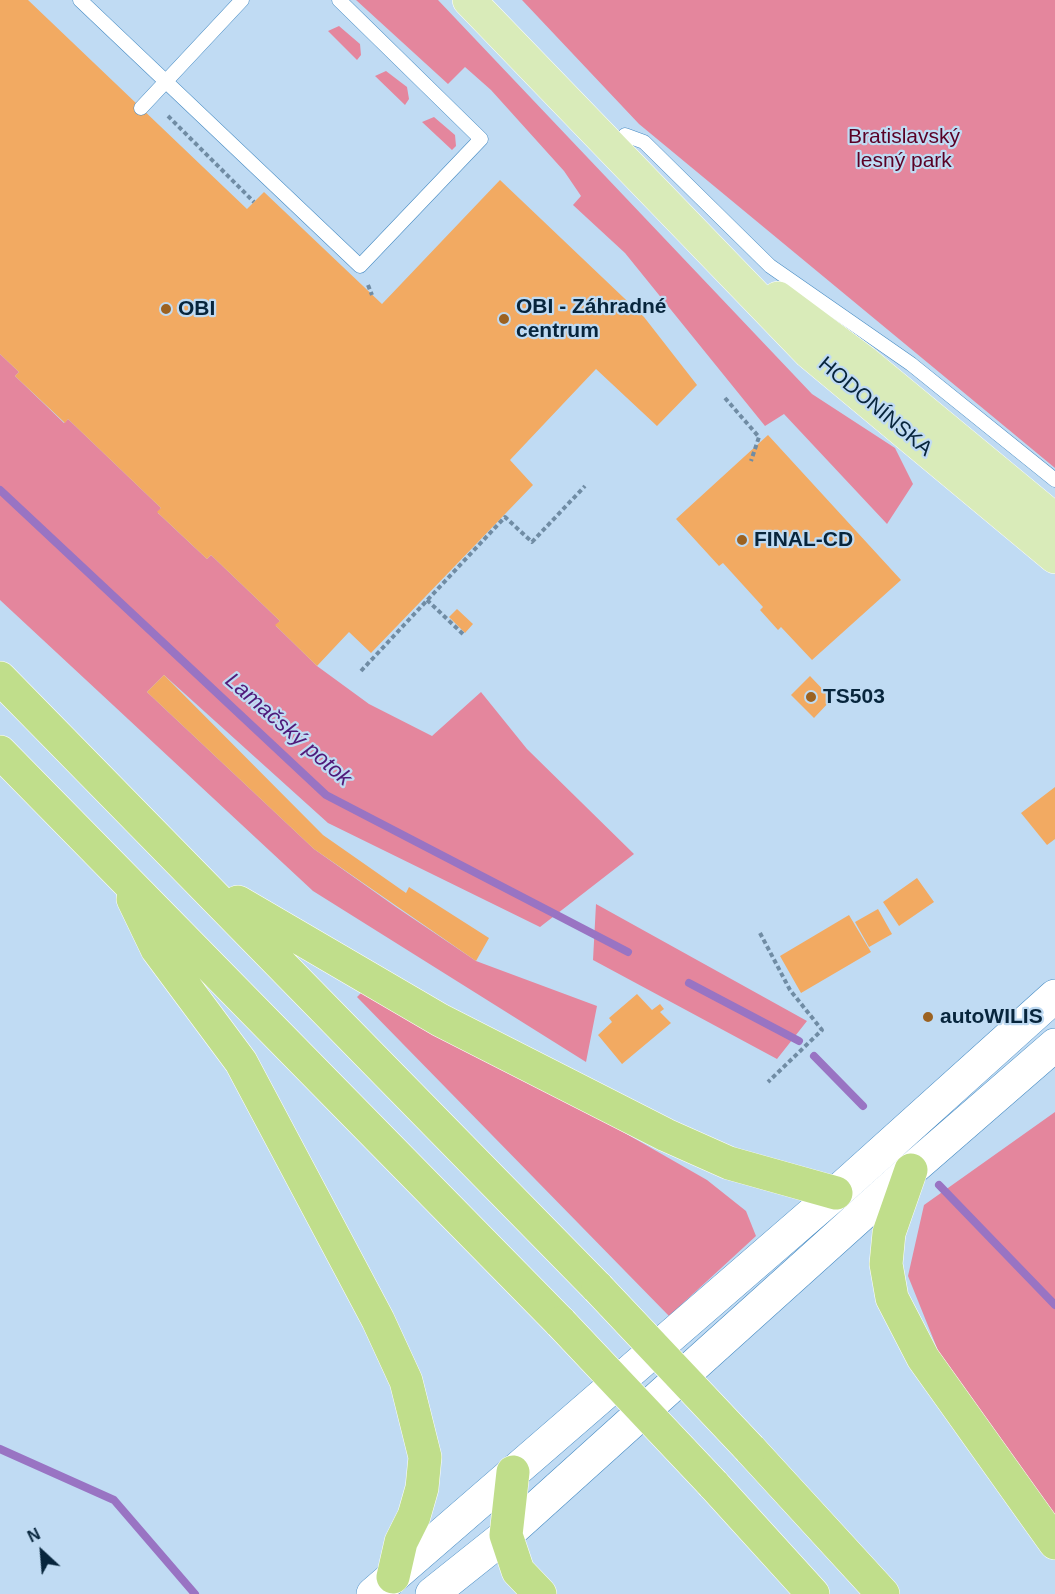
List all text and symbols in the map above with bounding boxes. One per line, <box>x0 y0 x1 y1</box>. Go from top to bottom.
park label: Bratislavský lesný park <box>848 124 960 174</box>
place label: OBI - Záhradné centrum <box>516 294 667 344</box>
place label: OBI <box>178 296 215 322</box>
marker: OBI <box>159 302 173 316</box>
marker: OBI - Záhradné centrum <box>497 312 511 326</box>
street label: HODONÍNSKA <box>813 352 937 462</box>
place label: FINAL-CD <box>754 527 853 553</box>
marker: FINAL-CD <box>735 533 749 547</box>
water label: Lamačský potok <box>219 668 357 792</box>
place label: TS503 <box>823 684 885 710</box>
marker: TS503 <box>804 690 818 704</box>
place label: autoWILIS <box>940 1004 1043 1030</box>
marker: autoWILIS <box>921 1010 935 1024</box>
north arrow <box>12 1522 72 1582</box>
text: N <box>25 1525 43 1546</box>

